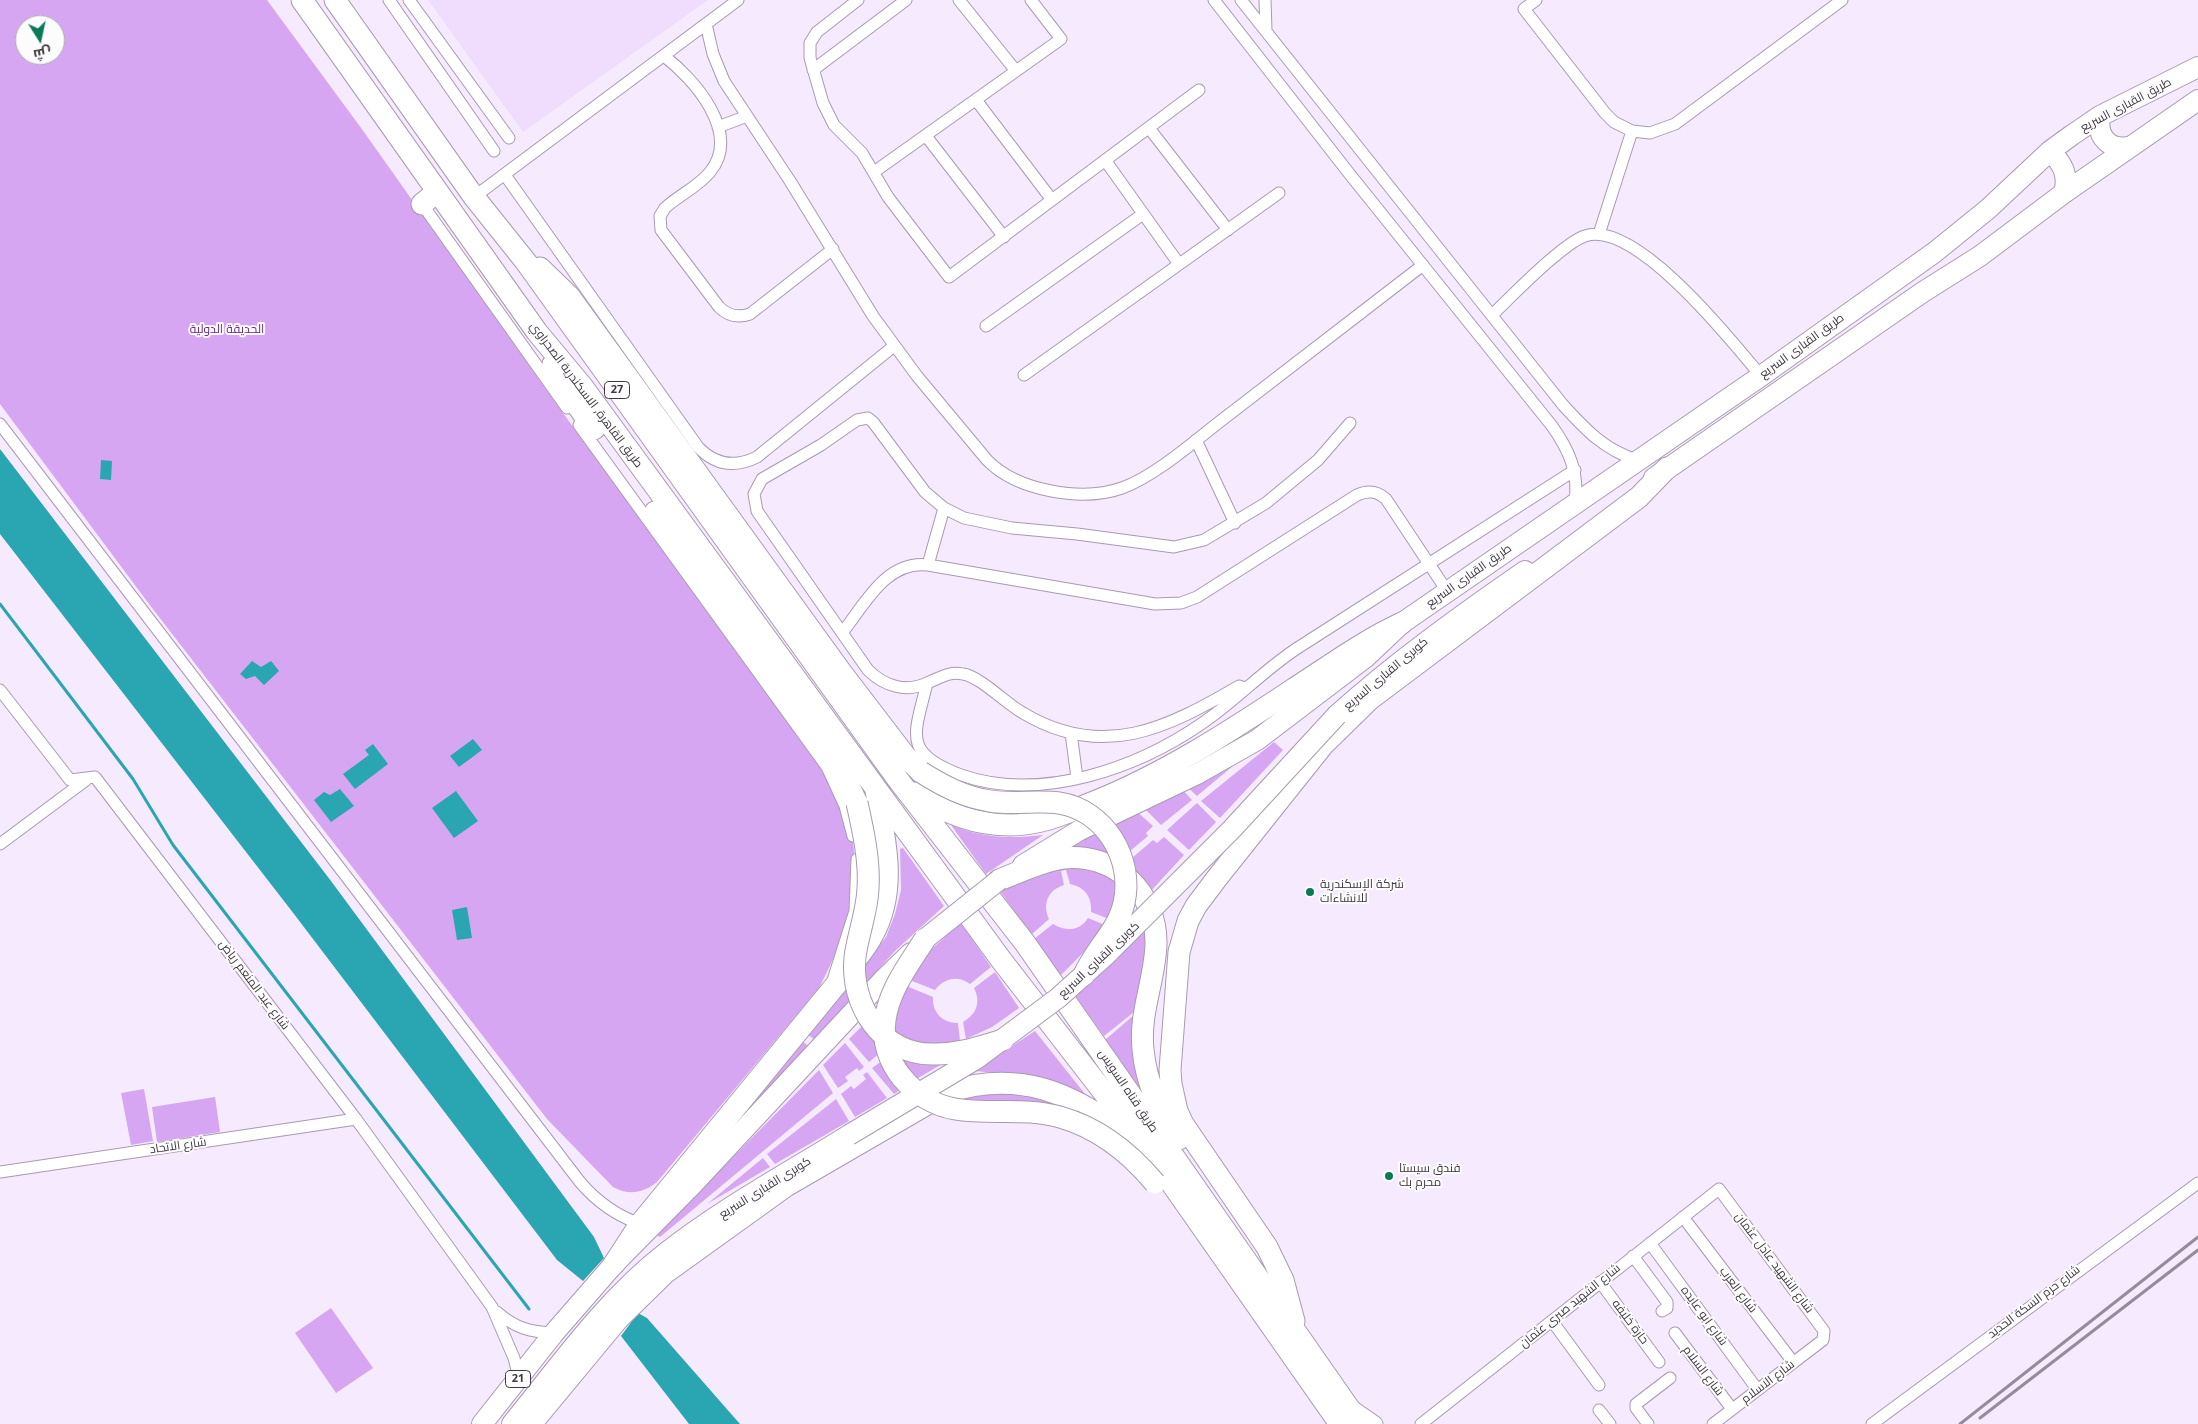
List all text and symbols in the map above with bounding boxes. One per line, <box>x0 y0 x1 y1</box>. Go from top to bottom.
north arrow <box>15 15 65 65</box>
text: ش <box>32 43 53 65</box>
street label: طريق القبارى السريع <box>2078 75 2174 135</box>
street label: طريق القبارى السريع <box>1757 311 1847 381</box>
street label: طريق القاهرة, الاسكندرية الصحراوي <box>526 319 646 471</box>
park label: الحديقة الدولية <box>190 323 264 337</box>
road number: 27 <box>604 382 630 398</box>
street label: طريق القبارى السريع <box>1424 541 1514 611</box>
street label: كوبرى القبارى السريع <box>1341 635 1431 713</box>
place label: شركة الإسكندرية للانشاءات <box>1320 878 1404 906</box>
marker: شركة الإسكندرية للانشاءات <box>1304 886 1316 898</box>
street label: كوبرى القبارى السريع <box>1056 919 1142 1001</box>
street label: شارع عبد المنعم رياض <box>216 937 292 1033</box>
street label: طريق قناه السويس <box>1095 1047 1161 1135</box>
street label: شارع الاتحاد <box>149 1135 207 1157</box>
street label: كوبرى القبارى السريع <box>717 1154 813 1222</box>
place label: فندق سيستا محرم بك <box>1399 1162 1461 1190</box>
marker: فندق سيستا محرم بك <box>1383 1170 1395 1182</box>
street label: شارع الشهيد عادل عثمان <box>1732 1210 1816 1316</box>
street label: شارع الشهيد صبرى عثمان <box>1517 1261 1623 1351</box>
street label: شارع حرم السكة الحديد <box>1985 1263 2083 1341</box>
street label: شارع العرب <box>1716 1264 1760 1316</box>
street label: شارع ابو عايده <box>1678 1283 1730 1349</box>
street label: حارة خليفه <box>1609 1297 1651 1347</box>
street label: شارع السلام <box>1680 1343 1726 1399</box>
street label: شارع الاسلام <box>1739 1357 1797 1407</box>
road number: 21 <box>506 1370 530 1388</box>

